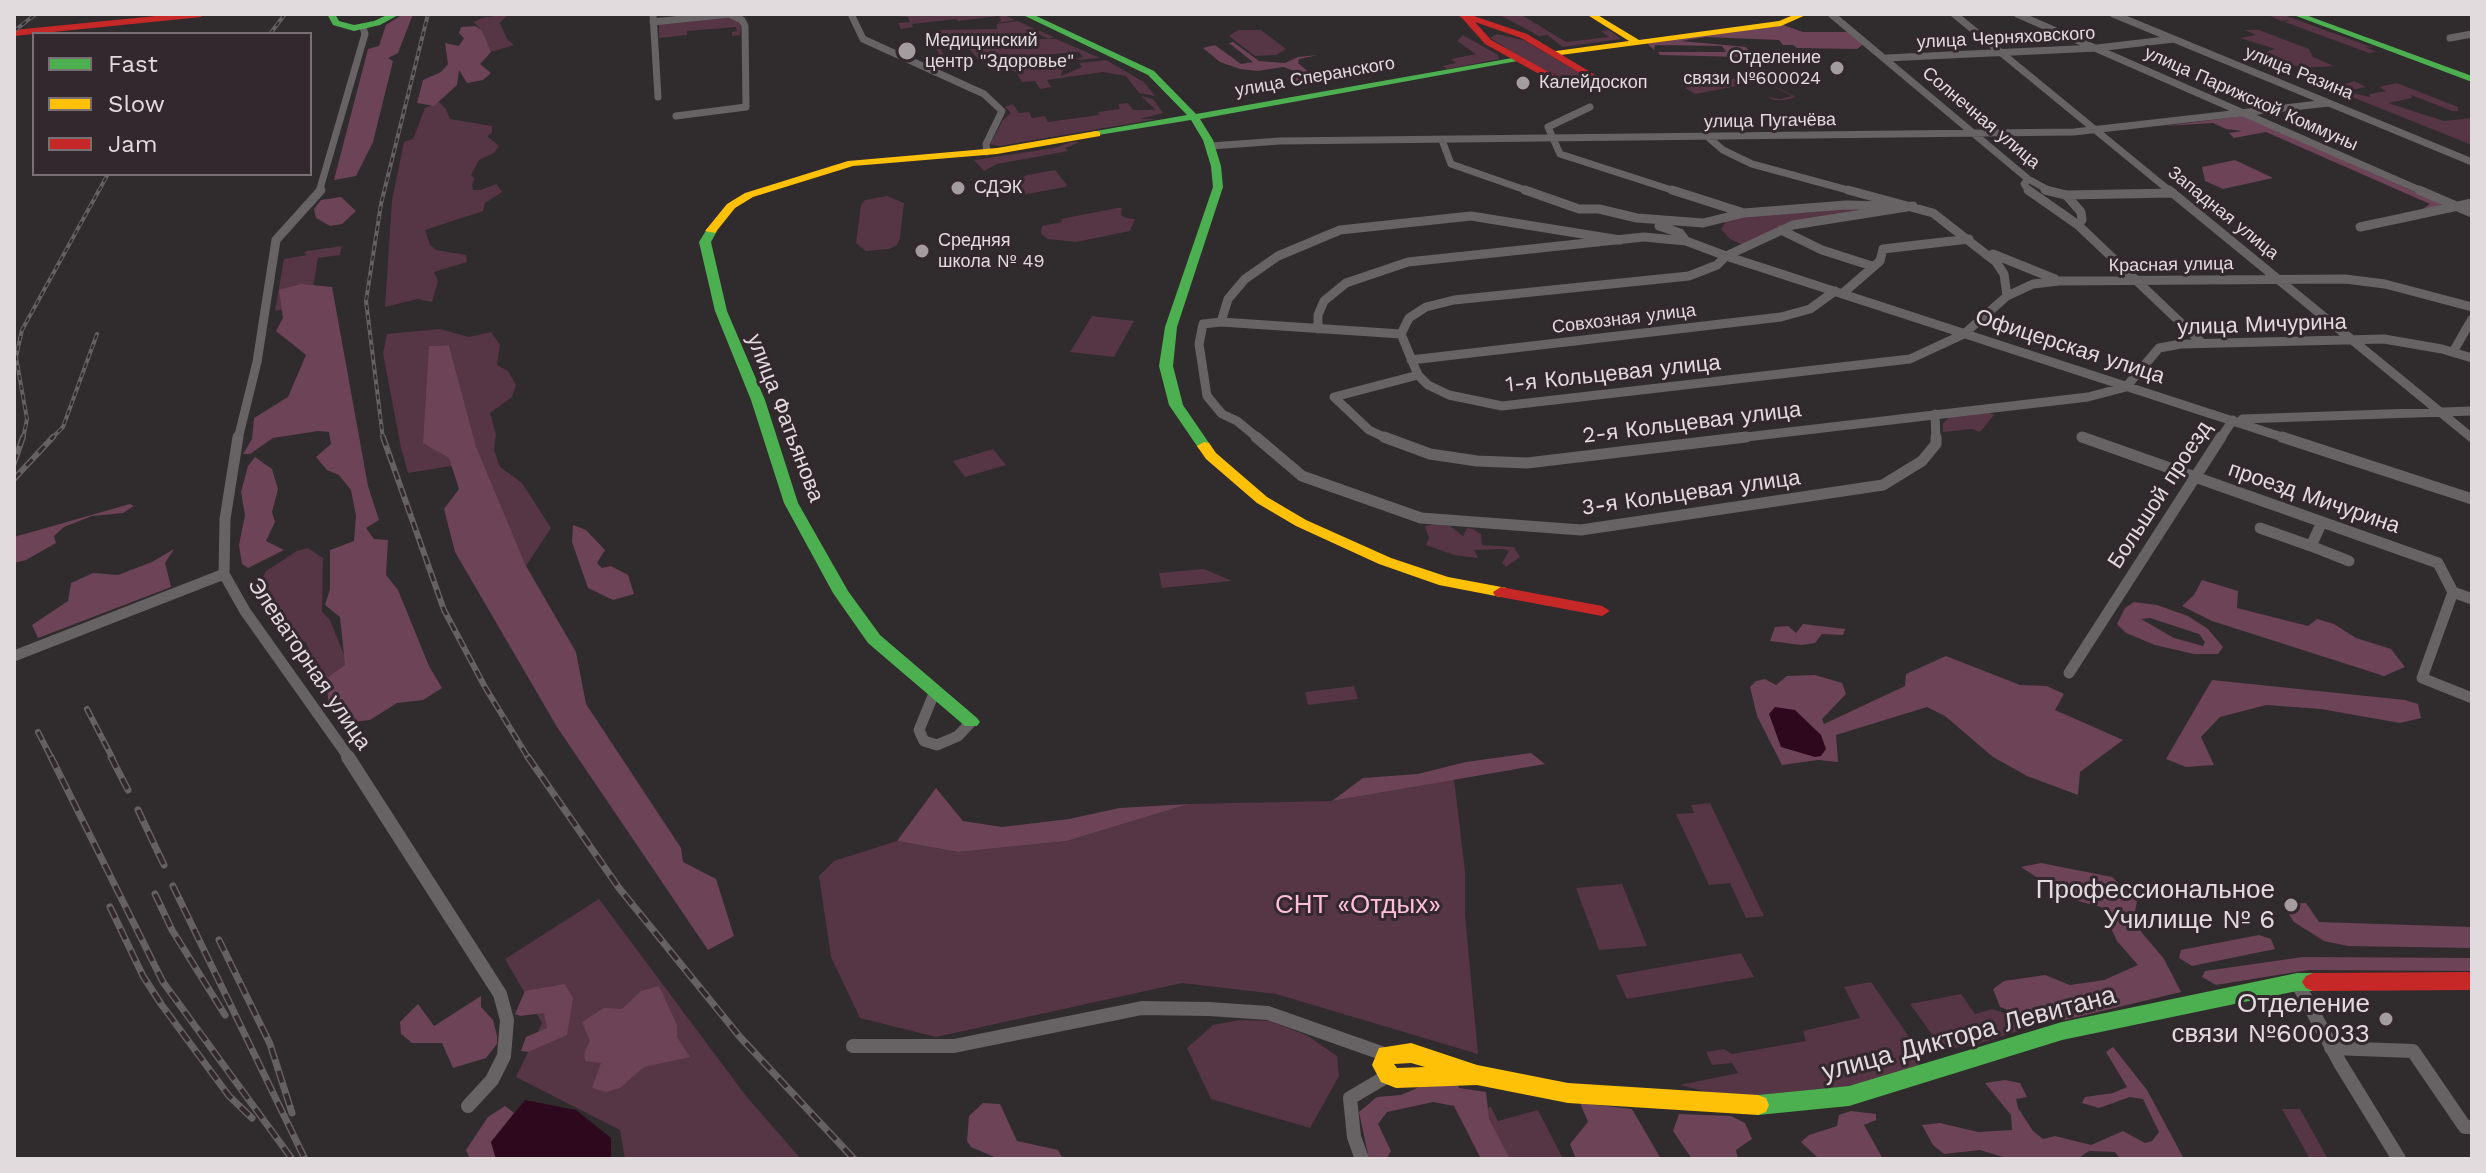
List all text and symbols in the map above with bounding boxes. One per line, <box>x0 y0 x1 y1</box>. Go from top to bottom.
street label: улица Черняховского <box>1916 23 2096 53</box>
place label: Медицинский центр "Здоровье" <box>925 30 1074 72</box>
legend <box>32 32 312 176</box>
marker: Медицинский центр "Здоровье" <box>896 40 918 62</box>
street label: улица Разина <box>2242 41 2356 105</box>
street label: улица Парижской Коммуны <box>2141 42 2361 156</box>
place label: Отделение связи №600024 <box>1683 47 1821 90</box>
text: Fast <box>108 50 158 78</box>
street label: улица Сперанского <box>1234 52 1396 102</box>
marker: Отделение связи №600024 <box>1828 59 1846 77</box>
street label: Солнечная улица <box>1918 62 2044 174</box>
place label: Калейдоскоп <box>1539 72 1647 94</box>
marker: Калейдоскоп <box>1514 74 1532 92</box>
text: Slow <box>108 90 165 118</box>
street label: улица Пугачёва <box>1704 109 1836 133</box>
text: Jam <box>108 130 158 158</box>
street label: Западная улица <box>2163 162 2283 264</box>
place label: СДЭК <box>974 177 1022 199</box>
marker: СДЭК <box>949 179 967 197</box>
place label: Средняя школа № 49 <box>938 230 1045 272</box>
marker: Средняя школа № 49 <box>913 242 931 260</box>
street label: Красная улица <box>2108 253 2234 277</box>
street label: Совхозная улица <box>1551 299 1697 339</box>
street label: Офицерская улица <box>1972 304 2168 390</box>
street label: улица Мичурина <box>2177 309 2347 341</box>
street label: улица Фатьянова <box>741 330 829 506</box>
street label: 1-я Кольцевая улица <box>1504 350 1722 398</box>
street label: 2-я Кольцевая улица <box>1581 396 1803 450</box>
street label: Большой проезд <box>2102 416 2218 574</box>
street label: проезд Мичурина <box>2225 456 2403 540</box>
street label: 3-я Кольцевая улица <box>1580 465 1802 521</box>
street label: Элеваторная улица <box>242 573 376 755</box>
place label: Профессиональное Училище № 6 <box>2036 874 2275 936</box>
park label: СНТ «Отдых» <box>1275 889 1441 921</box>
marker: Профессиональное Училище № 6 <box>2282 896 2300 914</box>
street label: улица Диктора Левитана <box>1819 980 2119 1088</box>
place label: Отделение связи №600033 <box>2172 988 2370 1050</box>
marker: Отделение связи №600033 <box>2377 1010 2395 1028</box>

